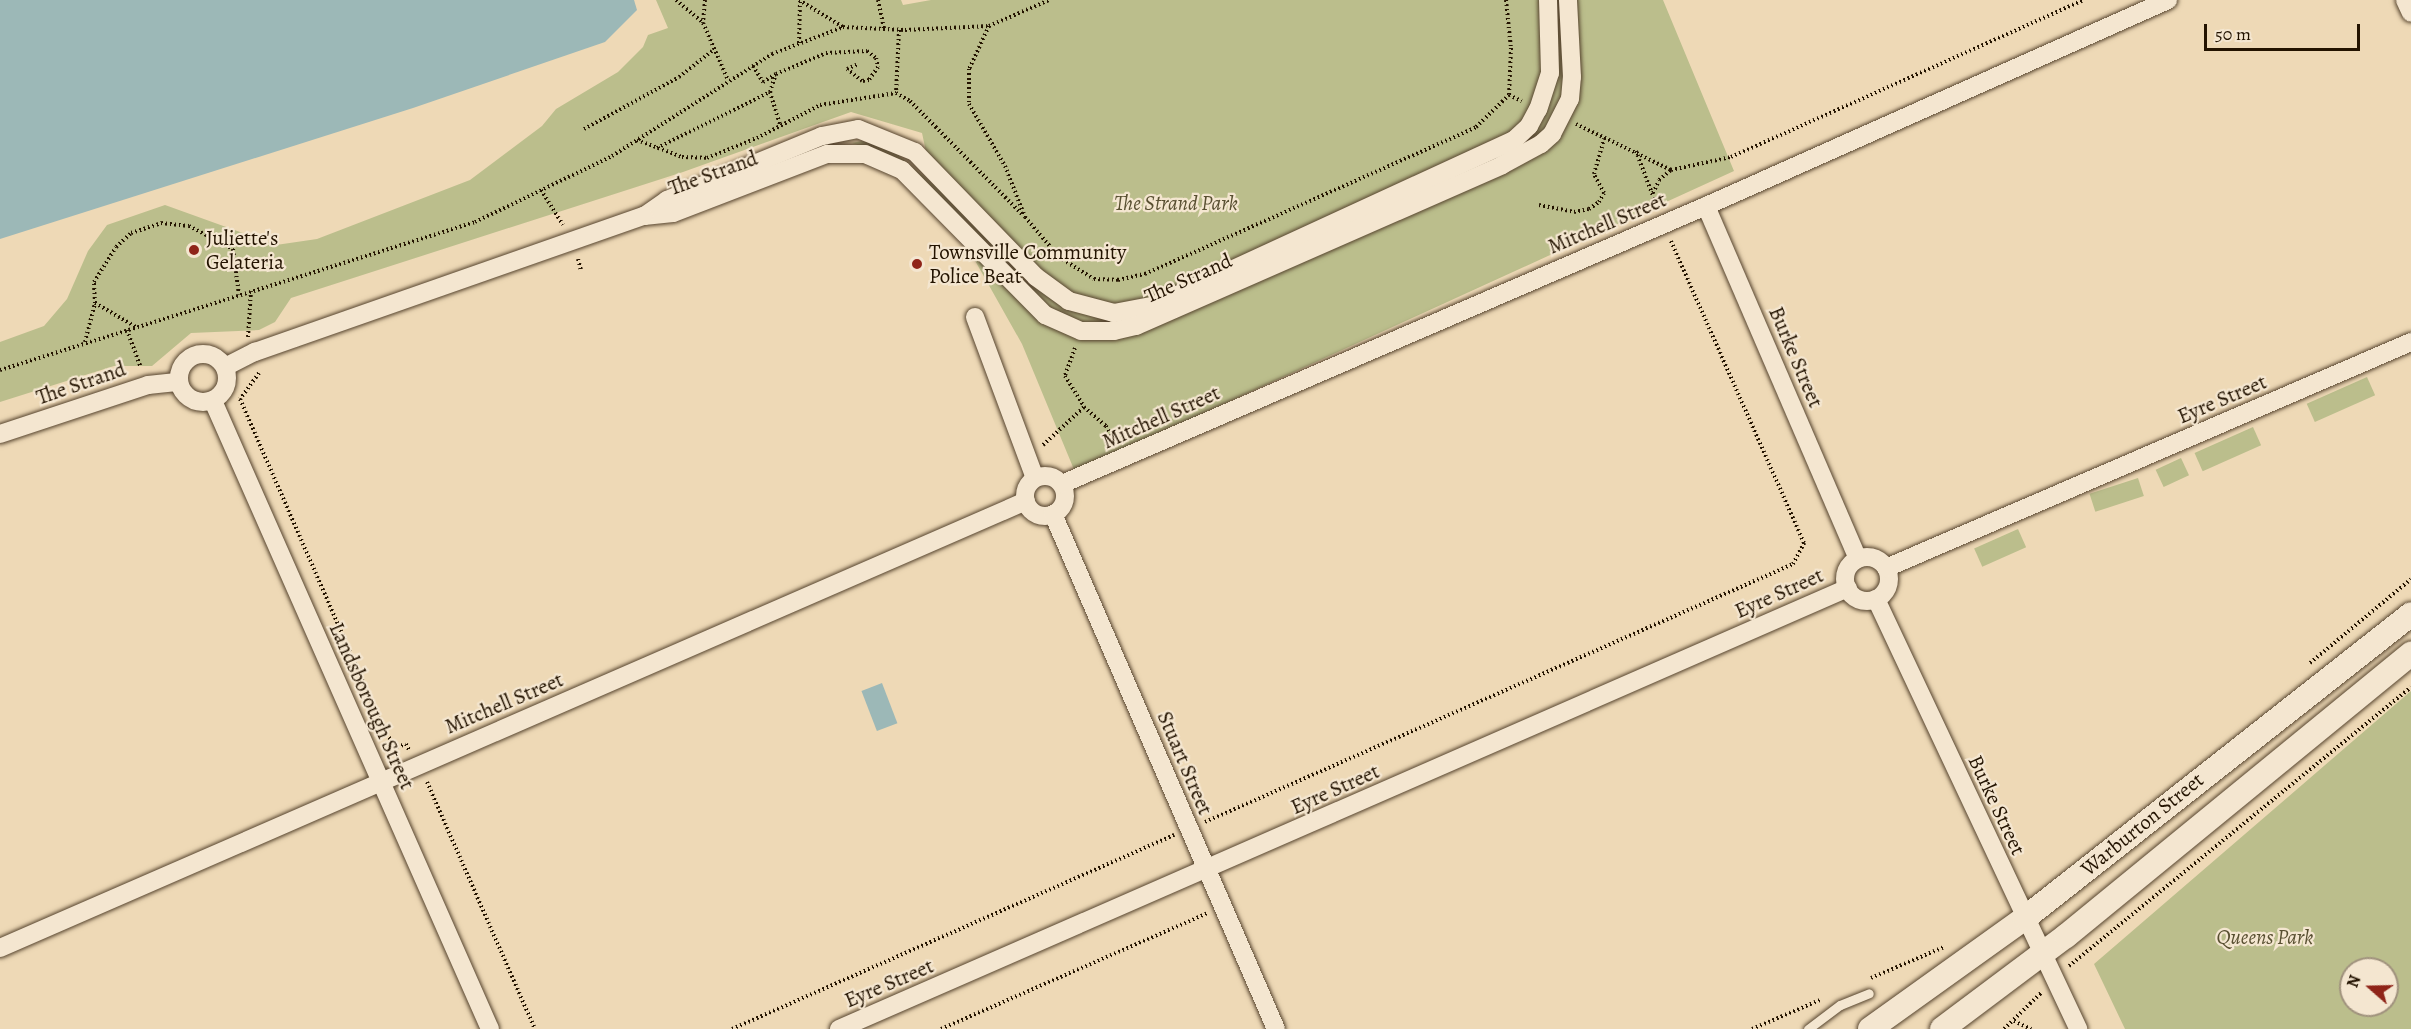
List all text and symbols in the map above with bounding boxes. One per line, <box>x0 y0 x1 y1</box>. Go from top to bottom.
scale bar <box>2207 12 2363 50</box>
text: 50 m <box>2215 22 2251 46</box>
street label: The Strand <box>665 145 761 201</box>
street label: Mitchell Street <box>1544 187 1670 259</box>
park label: The Strand Park <box>1114 190 1238 216</box>
place label: Juliette's Gelateria <box>206 225 284 275</box>
place label: Townsville Community Police Beat <box>929 239 1126 289</box>
marker: Juliette's Gelateria <box>187 243 201 257</box>
street label: The Strand <box>1140 248 1236 308</box>
marker: Townsville Community Police Beat <box>910 257 924 271</box>
street label: Burke Street <box>1763 303 1829 411</box>
street label: The Strand <box>33 356 129 410</box>
street label: Eyre Street <box>2174 369 2270 429</box>
street label: Mitchell Street <box>1098 380 1224 454</box>
street label: Eyre Street <box>1731 562 1827 624</box>
street label: Landsborough Street <box>324 619 420 793</box>
street label: Mitchell Street <box>441 667 567 739</box>
street label: Stuart Street <box>1152 707 1218 819</box>
street label: Burke Street <box>1963 751 2031 859</box>
street label: Eyre Street <box>1287 758 1383 820</box>
street label: Warburton Street <box>2076 767 2208 881</box>
park label: Queens Park <box>2217 924 2313 950</box>
street label: Eyre Street <box>841 953 937 1013</box>
north arrow <box>2339 957 2399 1017</box>
text: N <box>2342 972 2366 991</box>

